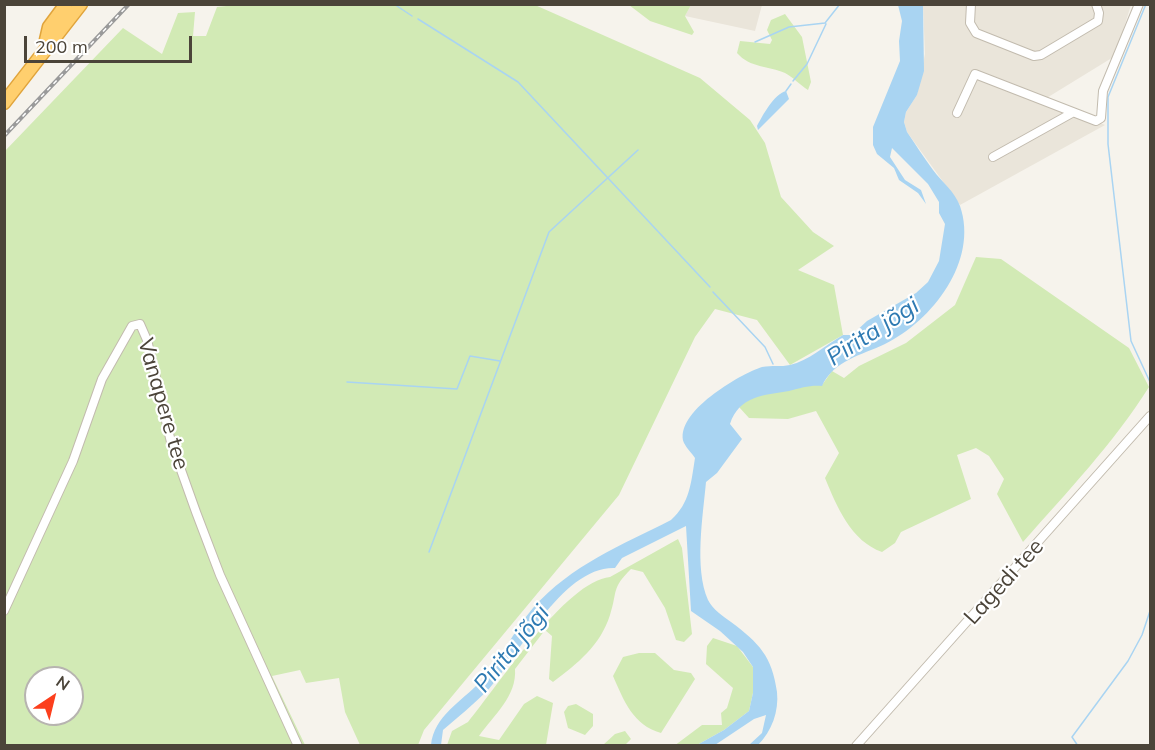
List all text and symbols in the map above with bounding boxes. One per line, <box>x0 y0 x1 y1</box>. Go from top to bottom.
scale bar <box>27 24 195 62</box>
text: 200 m <box>35 35 88 58</box>
water label: Pirita jõgi <box>821 291 925 373</box>
street label: Vanapere tee <box>132 335 194 473</box>
street label: Lagedi tee <box>959 534 1049 630</box>
water label: Pirita jõgi <box>468 599 556 699</box>
north arrow <box>24 666 84 726</box>
text: N <box>52 671 74 695</box>

